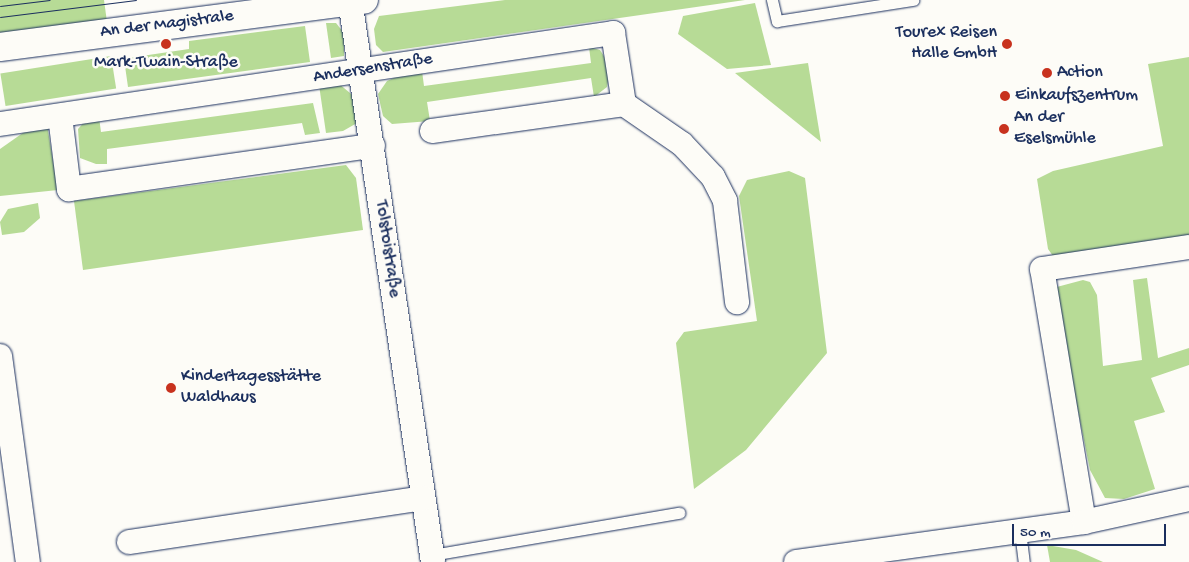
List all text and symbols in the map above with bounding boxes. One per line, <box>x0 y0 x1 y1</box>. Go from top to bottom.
street label: An der Magistrale <box>99 6 235 44</box>
place label: Tourex Reisen Halle GmbH <box>896 23 997 66</box>
marker: Mark-Twain-Straße <box>160 38 172 50</box>
marker: Tourex Reisen Halle GmbH <box>1001 38 1013 50</box>
street label: Andersenstraße <box>312 49 434 89</box>
place label: Mark-Twain-Straße <box>94 52 238 74</box>
place label: Action <box>1057 62 1103 84</box>
marker: Action <box>1041 67 1053 79</box>
place label: Einkaufszentrum <box>1015 85 1138 107</box>
marker: Einkaufszentrum <box>999 90 1011 102</box>
place label: An der Eselsmühle <box>1014 108 1096 150</box>
marker: An der Eselsmühle <box>998 123 1010 135</box>
street label: Tolstoistraße <box>369 199 405 299</box>
place label: Kindertagesstätte Waldhaus <box>181 367 321 409</box>
marker: Kindertagesstätte Waldhaus <box>165 382 177 394</box>
scale bar <box>1014 514 1168 546</box>
text: 50 m <box>1020 524 1051 542</box>

